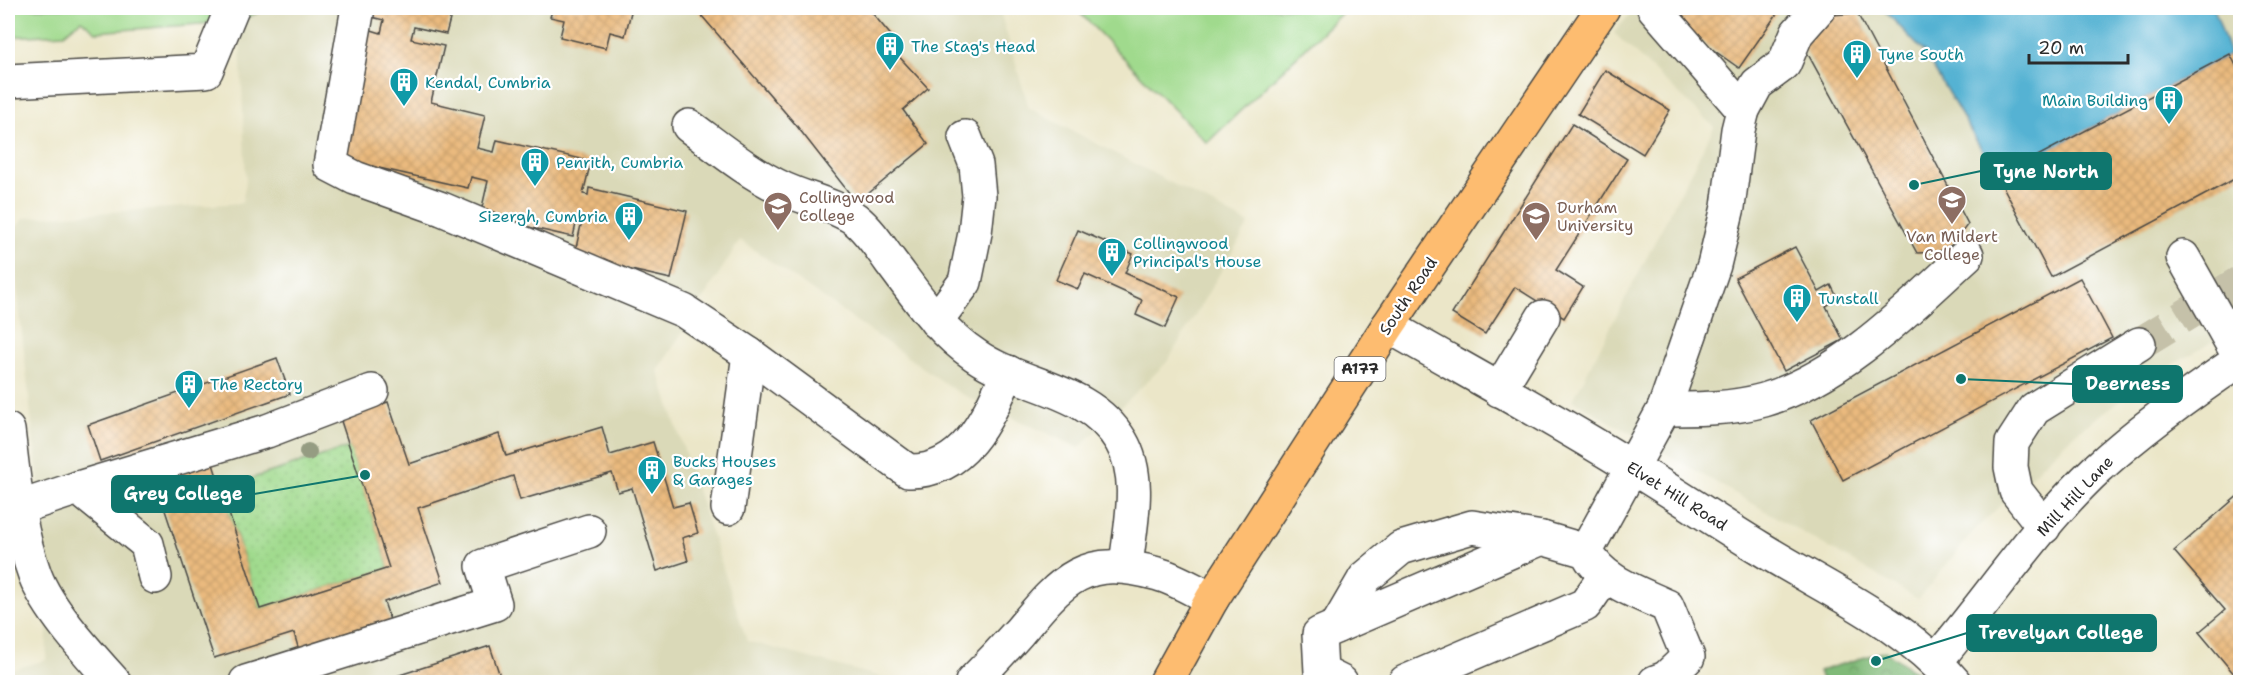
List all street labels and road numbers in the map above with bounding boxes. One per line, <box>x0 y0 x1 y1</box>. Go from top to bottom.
street label: South Road <box>1374 253 1442 339</box>
road number: A177 <box>1334 357 1386 381</box>
street label: Mill Hill Lane <box>2032 451 2118 541</box>
street label: Elvet Hill Road <box>1623 457 1731 535</box>

